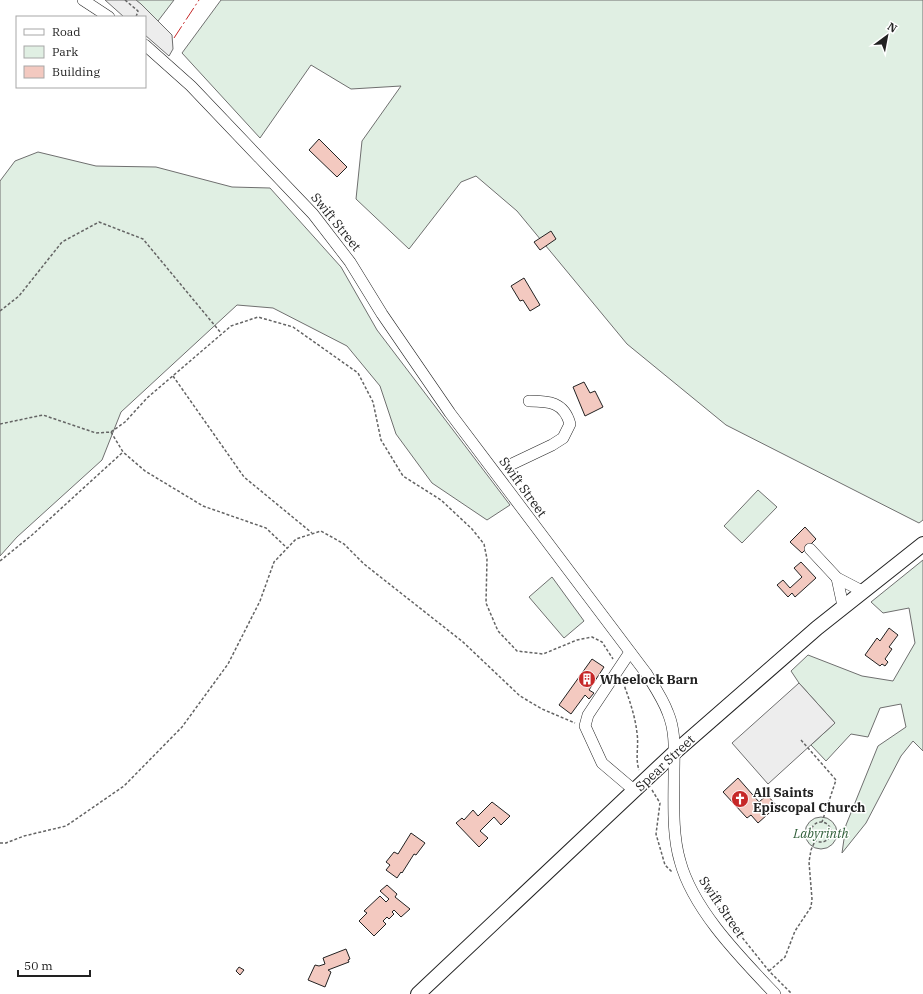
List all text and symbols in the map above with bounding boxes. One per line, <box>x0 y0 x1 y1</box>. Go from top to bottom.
legend <box>16 16 146 88</box>
north arrow <box>867 16 907 56</box>
text: N <box>885 19 900 36</box>
text: Road <box>52 24 81 39</box>
text: Park <box>52 44 78 59</box>
text: Building <box>52 64 100 79</box>
street label: Swift Street <box>307 189 365 255</box>
street label: Swift Street <box>495 454 551 521</box>
building icon: Wheelock Barn <box>577 669 597 689</box>
place label: Wheelock Barn <box>600 671 699 688</box>
street label: Spear Street <box>632 731 699 795</box>
place label: All Saints Episcopal Church <box>753 784 866 816</box>
church icon: All Saints Episcopal Church <box>730 789 750 809</box>
park label: Labyrinth <box>792 825 849 842</box>
street label: Swift Street <box>695 873 749 941</box>
scale bar <box>18 952 90 978</box>
text: 50 m <box>24 958 53 973</box>

